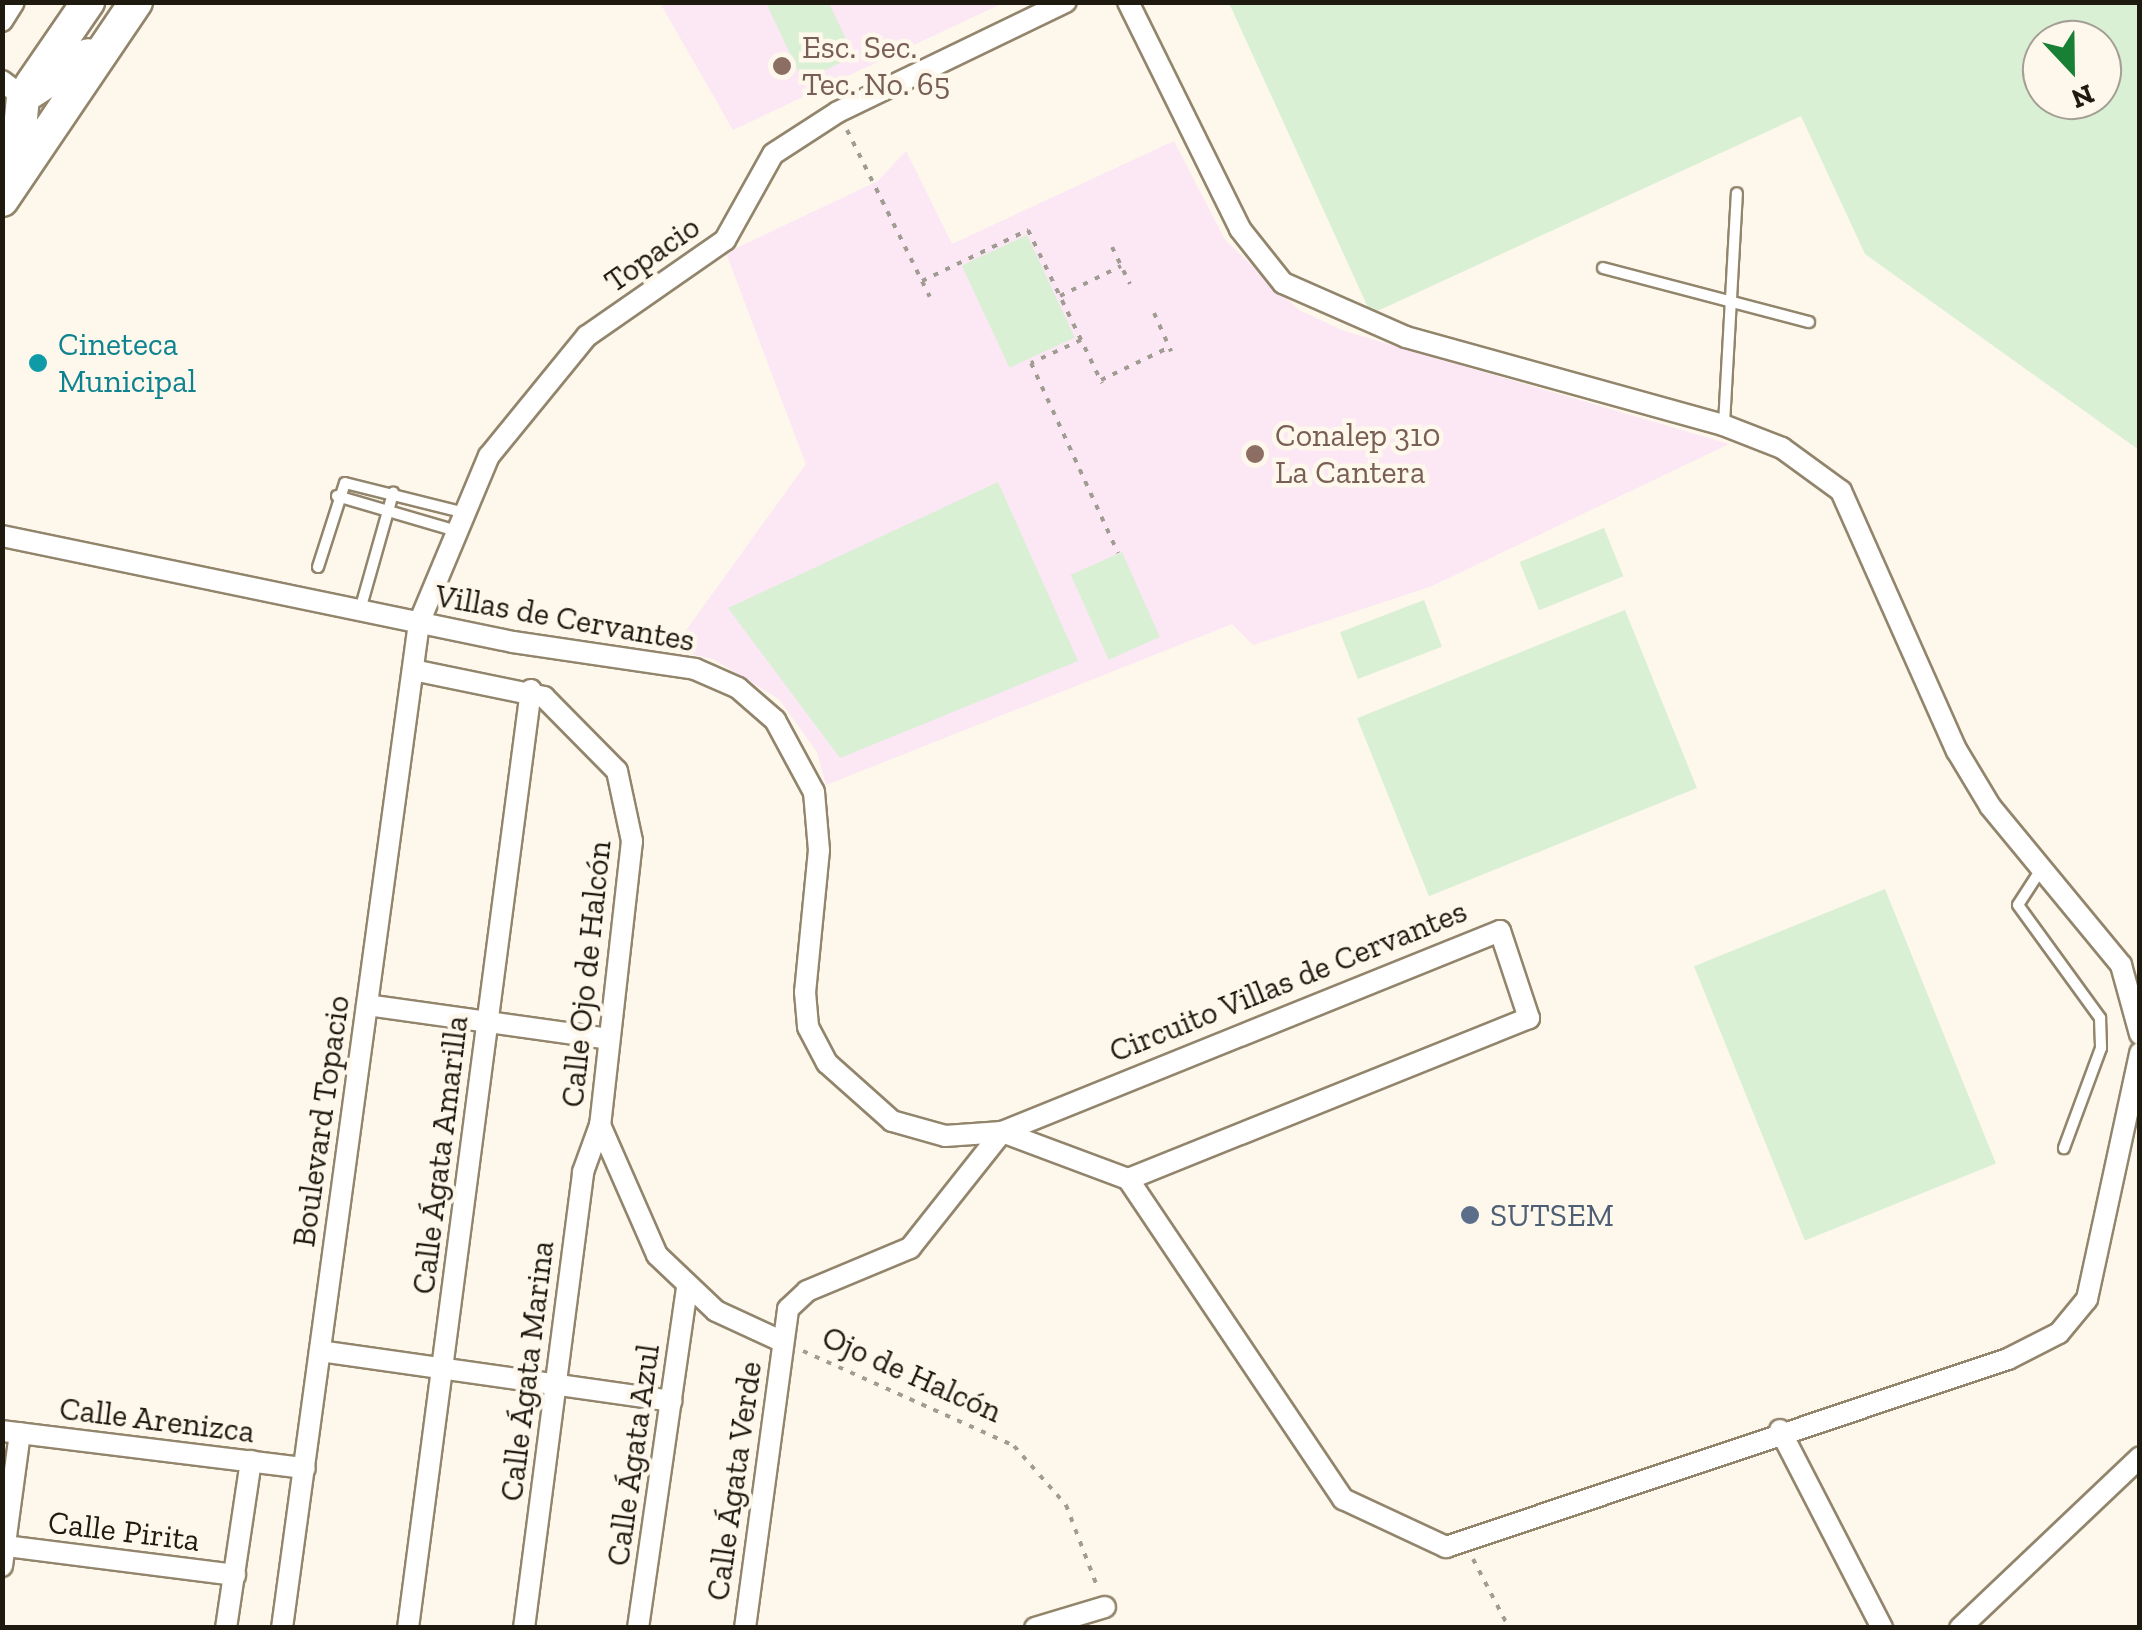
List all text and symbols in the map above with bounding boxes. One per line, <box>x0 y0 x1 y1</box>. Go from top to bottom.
north arrow <box>2022 20 2122 120</box>
place label: Esc. Sec. Tec. No. 65 <box>802 29 950 104</box>
marker: Esc. Sec. Tec. No. 65 <box>771 55 793 77</box>
text: N <box>2067 77 2099 116</box>
street label: Topacio <box>597 207 707 301</box>
place label: Cineteca Municipal <box>58 326 196 401</box>
marker: Cineteca Municipal <box>27 352 49 374</box>
place label: Conalep 310 La Cantera <box>1275 417 1441 492</box>
marker: Conalep 310 La Cantera <box>1244 443 1266 465</box>
street label: Villas de Cervantes <box>432 576 698 660</box>
street label: Calle Ojo de Halcón <box>553 839 619 1109</box>
street label: Circuito Villas de Cervantes <box>1103 891 1473 1071</box>
street label: Boulevard Topacio <box>284 993 358 1249</box>
street label: Calle Ágata Amarilla <box>404 1013 476 1297</box>
place label: SUTSEM <box>1490 1196 1614 1234</box>
marker: SUTSEM <box>1459 1204 1481 1226</box>
street label: Calle Ágata Marina <box>492 1238 562 1504</box>
street label: Ojo de Halcón <box>816 1317 1008 1431</box>
street label: Calle Ágata Azul <box>598 1341 668 1569</box>
street label: Calle Ágata Verde <box>698 1358 770 1604</box>
street label: Calle Arenizca <box>57 1389 257 1451</box>
street label: Calle Pirita <box>46 1503 202 1559</box>

